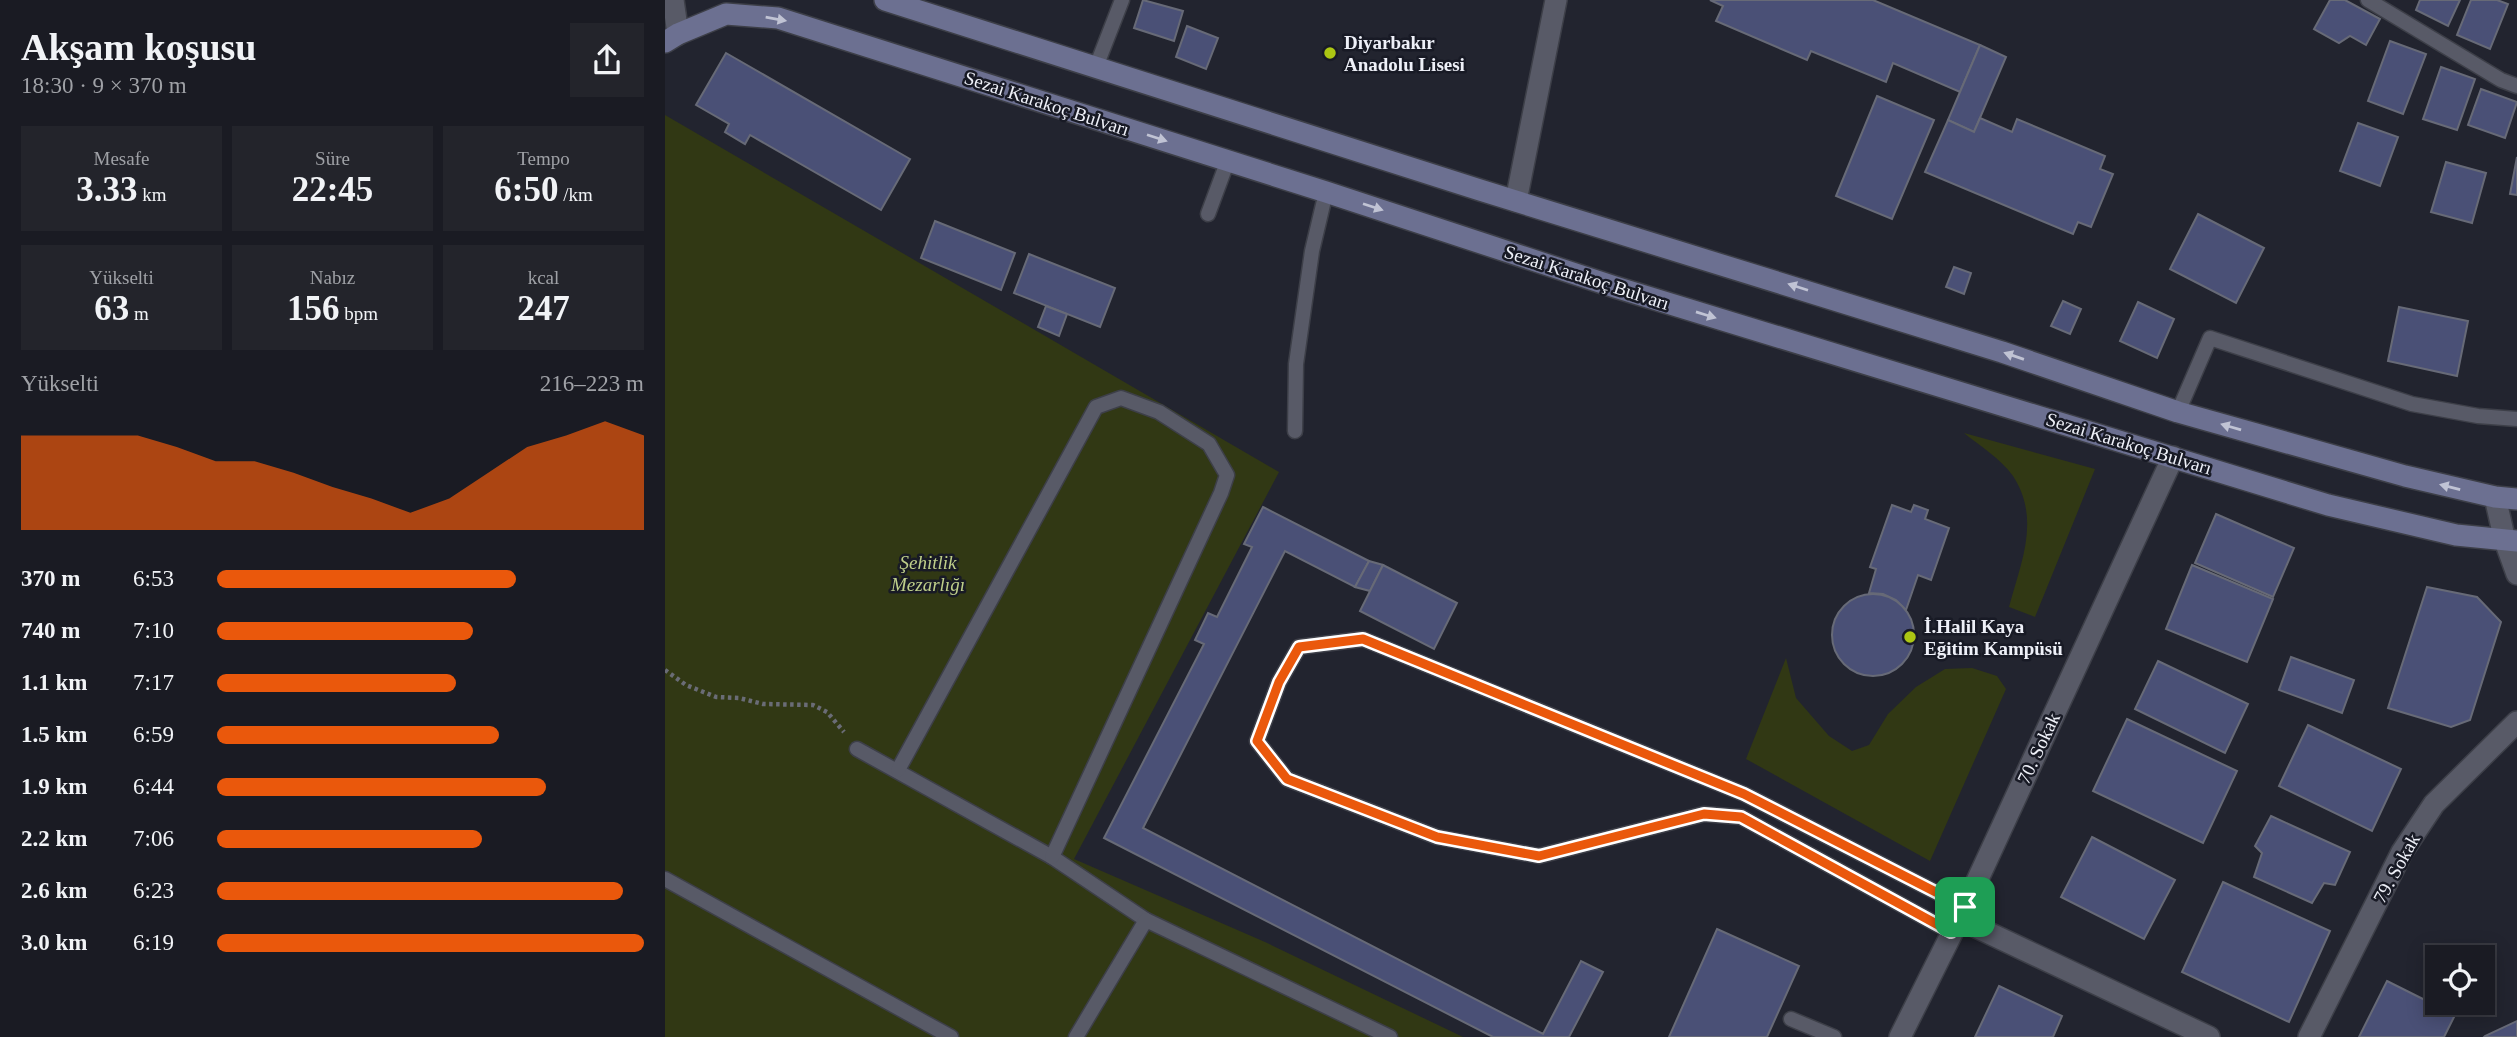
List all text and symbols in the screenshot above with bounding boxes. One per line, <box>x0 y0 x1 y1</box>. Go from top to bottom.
one-way arrow <box>765 14 787 25</box>
button: share <box>570 23 644 97</box>
text: Akşam koşusu <box>21 26 257 68</box>
place label: Diyarbakır Anadolu Lisesi <box>1344 32 1465 75</box>
marker: Diyarbakır Anadolu Lisesi <box>1322 45 1338 61</box>
street label: Sezai Karakoç Bulvarı <box>962 67 1132 140</box>
text: 18:30 · 9 × 370 m <box>21 73 187 98</box>
one-way arrow <box>1146 133 1167 143</box>
text: Mesafe <box>94 148 149 169</box>
text: Süre <box>315 148 350 169</box>
text: Tempo <box>517 148 570 169</box>
text: 3.33 <box>76 170 138 209</box>
text: 22:45 <box>292 170 373 209</box>
text: 6:50 <box>494 170 558 209</box>
text: km <box>138 184 167 205</box>
text: /km <box>558 184 593 205</box>
one-way arrow <box>1363 202 1384 213</box>
street label: Sezai Karakoç Bulvarı <box>1502 241 1672 314</box>
text: Yükselti <box>89 267 154 288</box>
text: Nabız <box>310 267 355 288</box>
text: kcal <box>528 267 559 288</box>
one-way arrow <box>1787 282 1808 292</box>
text: 63 <box>94 289 129 328</box>
text: 156 <box>287 289 339 328</box>
text: 247 <box>517 289 570 328</box>
text: m <box>129 303 149 324</box>
text: bpm <box>339 303 378 324</box>
one-way arrow <box>1696 310 1717 320</box>
one-way arrow <box>2004 350 2025 361</box>
text: Yükselti <box>21 371 99 396</box>
text: 216–223 m <box>540 371 644 396</box>
street label: Sezai Karakoç Bulvarı <box>2044 408 2214 479</box>
one-way arrow <box>2220 421 2241 431</box>
one-way arrow <box>2439 481 2461 492</box>
park label: Şehitlik Mezarlığı <box>890 552 965 595</box>
text: 370 m <box>21 566 80 591</box>
text: 6:53 <box>133 566 174 591</box>
place label: İ.Halil Kaya Eğitim Kampüsü <box>1924 616 2063 659</box>
text: 740 m <box>21 618 80 643</box>
text: 7:10 <box>133 618 174 643</box>
marker: İ.Halil Kaya Eğitim Kampüsü <box>1902 629 1918 645</box>
text: 1.1 km <box>21 670 87 695</box>
text: 7:17 <box>133 670 174 695</box>
street label: 70. Sokak <box>2013 709 2064 787</box>
text: 1.5 km <box>21 722 87 747</box>
text: 6:59 <box>133 722 174 747</box>
text: 1.9 km <box>21 774 87 799</box>
text: 6:44 <box>133 774 174 799</box>
text: 2.2 km <box>21 826 87 851</box>
text: 7:06 <box>133 826 174 851</box>
street label: 79. Sokak <box>2369 829 2424 907</box>
pin <box>1935 877 1995 937</box>
text: 2.6 km <box>21 878 87 903</box>
text: 6:23 <box>133 878 174 903</box>
icon: arrive <box>1946 888 1984 926</box>
text: 3.0 km <box>21 930 87 955</box>
text: 6:19 <box>133 930 174 955</box>
map controls <box>2425 945 2495 1015</box>
button: locate <box>2425 945 2495 1015</box>

